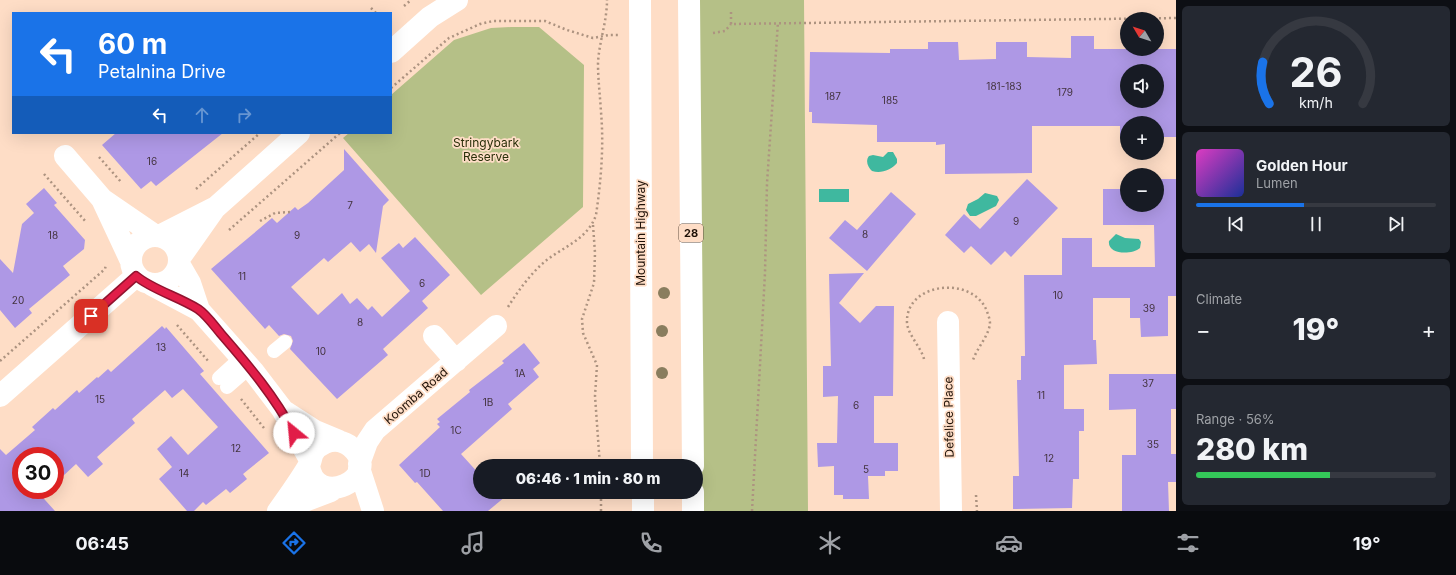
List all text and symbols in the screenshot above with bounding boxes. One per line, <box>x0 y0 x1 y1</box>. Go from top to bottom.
north arrow <box>1120 12 1164 56</box>
map controls <box>1120 12 1164 212</box>
text: 60 m <box>98 27 167 61</box>
icon: left <box>32 28 84 80</box>
text: 26 <box>1289 47 1343 97</box>
text: Petalnina Drive <box>98 61 226 82</box>
button: sound <box>1120 64 1164 108</box>
house number: 181-183 <box>986 80 1022 92</box>
house number: 179 <box>1057 86 1073 98</box>
house number: 187 <box>825 90 841 102</box>
house number: 185 <box>882 94 898 106</box>
text: km/h <box>1299 94 1333 111</box>
icon: left <box>149 104 171 126</box>
icon: ahead <box>191 104 213 126</box>
icon: right <box>233 104 255 126</box>
button: + <box>1120 116 1164 160</box>
park label: Stringybark Reserve <box>453 135 519 164</box>
house number: 16 <box>147 155 157 167</box>
text: Golden Hour <box>1256 156 1348 175</box>
button: − <box>1120 168 1164 212</box>
text: Lumen <box>1256 175 1298 191</box>
street label: Mountain Highway <box>633 180 648 286</box>
house number: 7 <box>347 199 353 211</box>
icon: previous <box>1225 213 1247 235</box>
icon: pause <box>1305 213 1327 235</box>
icon: next <box>1385 213 1407 235</box>
house number: 9 <box>1013 215 1019 227</box>
road number: 28 <box>679 224 703 242</box>
house number: 8 <box>862 228 868 240</box>
house number: 18 <box>48 229 58 241</box>
house number: 9 <box>294 229 300 241</box>
house number: 11 <box>238 270 246 282</box>
house number: 6 <box>419 277 425 289</box>
house number: 10 <box>1053 289 1063 301</box>
text: Climate <box>1196 291 1242 307</box>
house number: 20 <box>12 294 24 306</box>
pin <box>74 299 108 333</box>
house number: 39 <box>1143 302 1155 314</box>
icon: arrive <box>80 305 102 327</box>
text: 19° <box>1293 311 1339 347</box>
house number: 8 <box>357 316 363 328</box>
text: − <box>1196 317 1211 343</box>
text: + <box>1421 317 1436 343</box>
house number: 13 <box>156 341 166 353</box>
house number: 10 <box>316 345 326 357</box>
street label: Koomba Road <box>381 364 450 427</box>
house number: 1A <box>515 367 526 379</box>
street label: Defelice Place <box>940 376 957 458</box>
house number: 37 <box>1142 377 1154 389</box>
house number: 11 <box>1037 389 1045 401</box>
house number: 15 <box>95 393 105 405</box>
house number: 1B <box>483 396 493 408</box>
house number: 6 <box>853 399 859 411</box>
text: Range · 56% <box>1196 411 1275 427</box>
position arrow <box>273 412 315 454</box>
house number: 1C <box>450 424 462 436</box>
text: 280 km <box>1196 431 1308 467</box>
house number: 35 <box>1147 438 1159 450</box>
house number: 12 <box>231 442 241 454</box>
speed limit sign: 30 <box>12 447 64 499</box>
house number: 12 <box>1044 452 1054 464</box>
house number: 5 <box>863 463 869 475</box>
house number: 14 <box>179 467 189 479</box>
house number: 1D <box>419 467 431 479</box>
text: 06:46 · 1 min · 80 m <box>516 469 660 488</box>
icon: directions <box>280 529 308 557</box>
icon: music <box>459 529 487 557</box>
icon: phone <box>637 529 665 557</box>
icon: climate <box>816 529 844 557</box>
icon: car <box>995 529 1023 557</box>
icon: filters <box>1174 529 1202 557</box>
text: 06:45 <box>75 533 129 554</box>
text: 19° <box>1353 533 1380 554</box>

